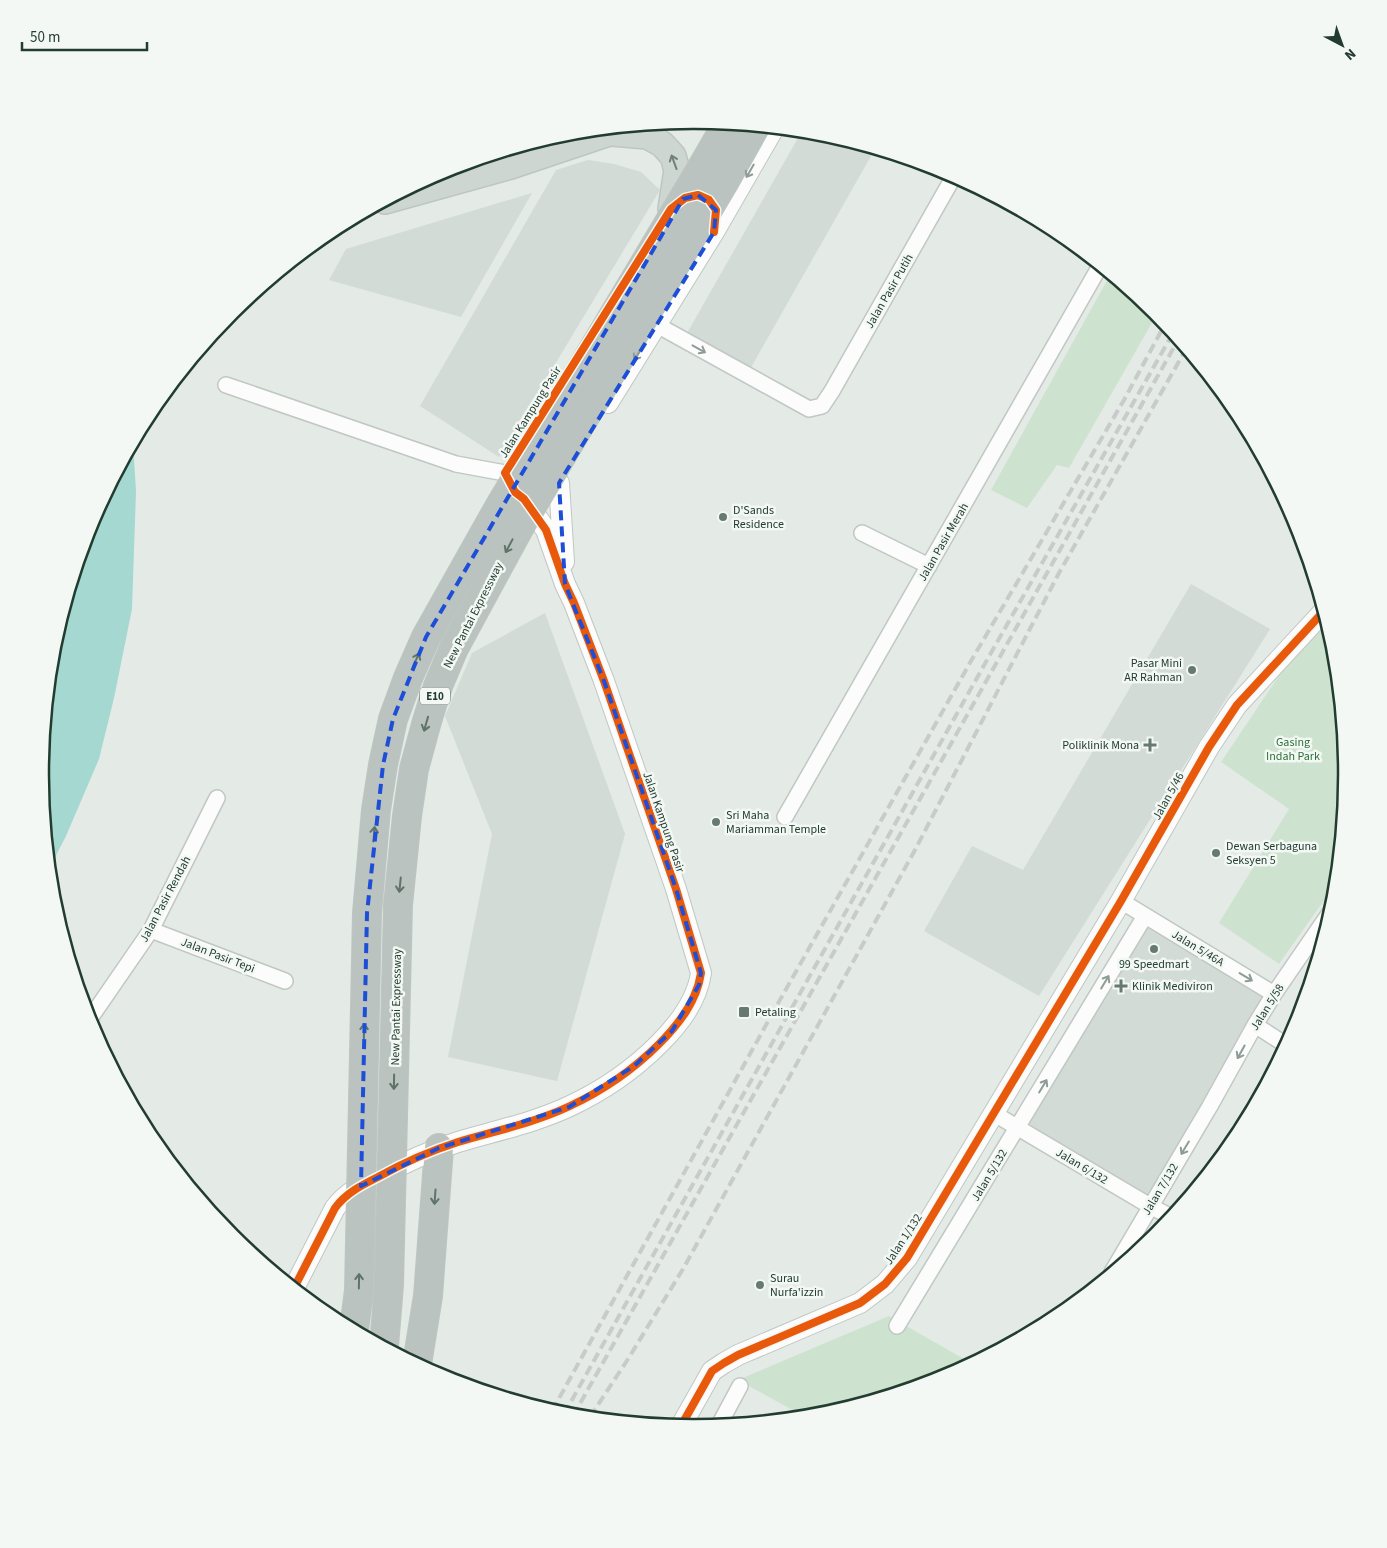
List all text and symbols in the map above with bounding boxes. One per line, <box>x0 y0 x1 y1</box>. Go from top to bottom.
scale bar <box>22 20 148 52</box>
north arrow <box>1317 20 1367 70</box>
text: 50 m <box>30 27 60 48</box>
text: N <box>1340 43 1360 65</box>
one-way arrow <box>669 155 678 170</box>
one-way arrow <box>744 163 754 177</box>
street label: Jalan Pasir Putih <box>861 251 918 332</box>
one-way arrow <box>692 344 706 354</box>
one-way arrow <box>633 347 643 361</box>
street label: Jalan Kampung Pasir <box>495 362 566 462</box>
street label: Jalan Pasir Merah <box>914 500 973 585</box>
place label: D'Sands Residence <box>733 502 784 533</box>
marker: D'Sands Residence <box>717 511 729 523</box>
one-way arrow <box>504 538 514 553</box>
street label: New Pantai Expressway <box>439 559 508 671</box>
one-way arrow <box>411 653 421 668</box>
place label: Pasar Mini AR Rahman <box>1124 655 1182 686</box>
marker: Pasar Mini AR Rahman <box>1186 664 1198 676</box>
road number: E10 <box>420 688 450 704</box>
one-way arrow <box>421 716 430 732</box>
park label: Gasing Indah Park <box>1266 734 1320 765</box>
place label: Poliklinik Mona <box>1062 737 1139 754</box>
marker: Poliklinik Mona <box>1143 738 1157 752</box>
street label: Jalan 5/46 <box>1148 769 1188 823</box>
street label: Jalan Kampung Pasir <box>638 770 689 876</box>
place label: Sri Maha Mariamman Temple <box>726 807 826 838</box>
marker: Sri Maha Mariamman Temple <box>710 816 722 828</box>
one-way arrow <box>369 827 379 843</box>
place label: Dewan Serbaguna Seksyen 5 <box>1226 838 1317 869</box>
marker: Dewan Serbaguna Seksyen 5 <box>1210 847 1222 859</box>
street label: Jalan Pasir Rendah <box>136 853 195 945</box>
one-way arrow <box>395 876 405 892</box>
street label: Jalan 5/46A <box>1168 926 1228 971</box>
street label: Jalan Pasir Tepi <box>178 934 257 977</box>
marker: 99 Speedmart <box>1148 943 1160 955</box>
street label: New Pantai Expressway <box>387 948 406 1066</box>
place label: 99 Speedmart <box>1119 956 1189 973</box>
one-way arrow <box>1239 973 1253 983</box>
one-way arrow <box>1101 975 1111 989</box>
place label: Klinik Mediviron <box>1132 978 1213 995</box>
marker: Klinik Mediviron <box>1114 979 1128 993</box>
street label: Jalan 5/58 <box>1246 981 1288 1034</box>
place label: Petaling <box>755 1004 796 1021</box>
marker: Petaling <box>737 1005 751 1019</box>
one-way arrow <box>359 1024 369 1040</box>
one-way arrow <box>1235 1044 1245 1058</box>
one-way arrow <box>389 1074 399 1090</box>
one-way arrow <box>1038 1079 1048 1093</box>
one-way arrow <box>1179 1141 1189 1155</box>
street label: Jalan 6/132 <box>1053 1144 1111 1189</box>
street label: Jalan 5/132 <box>967 1146 1012 1204</box>
street label: Jalan 7/132 <box>1138 1160 1183 1218</box>
one-way arrow <box>431 1189 440 1205</box>
street label: Jalan 1/132 <box>881 1210 926 1268</box>
place label: Surau Nurfa'izzin <box>770 1270 823 1301</box>
one-way arrow <box>354 1274 363 1290</box>
marker: Surau Nurfa'izzin <box>754 1279 766 1291</box>

